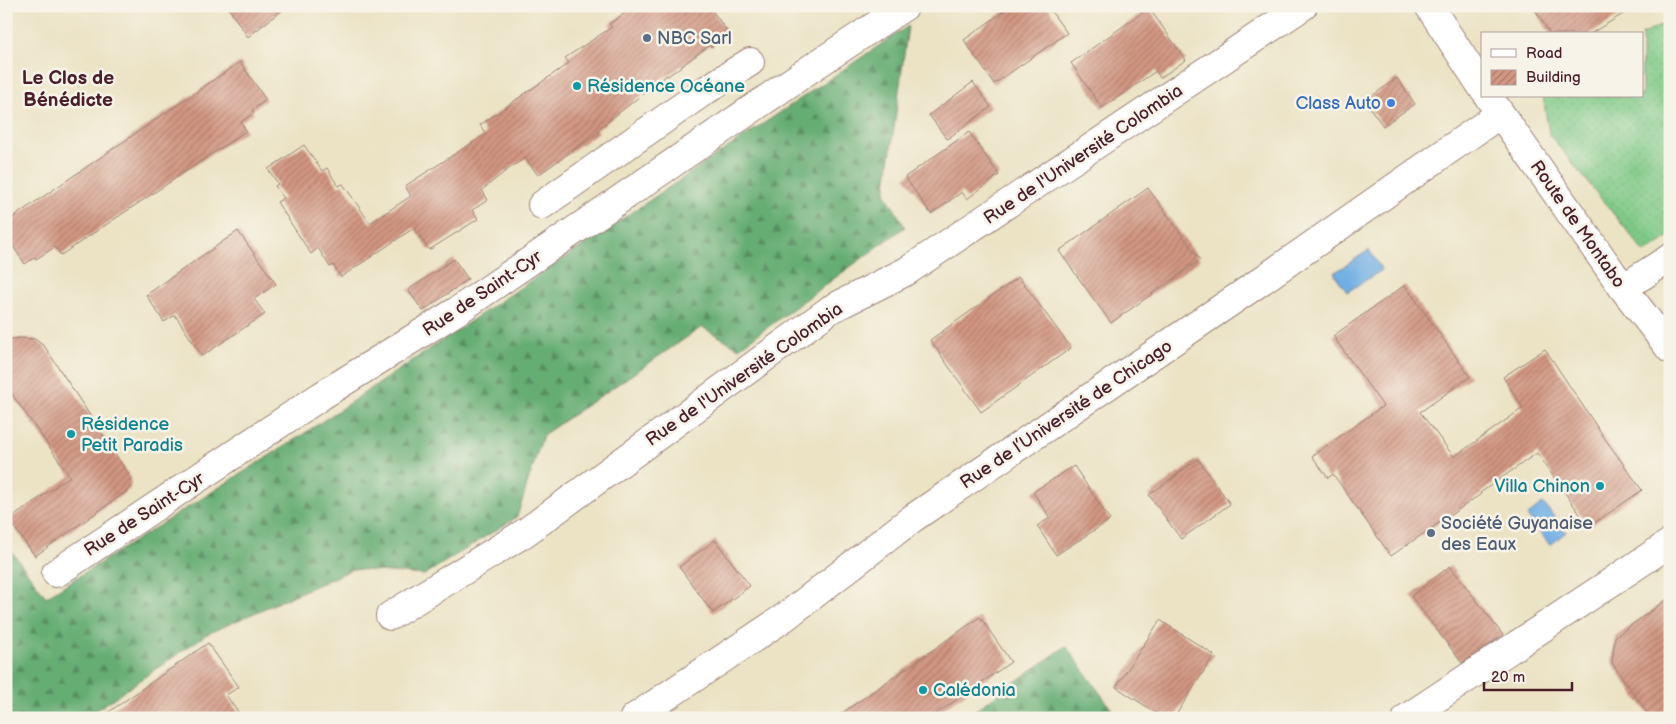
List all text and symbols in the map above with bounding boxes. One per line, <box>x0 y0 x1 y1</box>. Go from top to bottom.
place label: NBC Sarl <box>657 28 732 49</box>
marker: NBC Sarl <box>641 32 653 44</box>
legend <box>1481 32 1644 98</box>
text: Road <box>1526 44 1562 63</box>
district label: Le Clos de Bénédicte <box>22 67 114 112</box>
text: Building <box>1526 68 1581 87</box>
place label: Résidence Océane <box>587 76 745 97</box>
marker: Résidence Océane <box>571 80 583 92</box>
street label: Rue de l'Université Colombia <box>980 80 1187 229</box>
place label: Class Auto <box>1295 93 1381 114</box>
marker: Class Auto <box>1385 97 1397 109</box>
street label: Route de Montabo <box>1526 157 1629 292</box>
street label: Rue de Saint-Cyr <box>419 246 546 341</box>
street label: Rue de l'Université Colombia <box>642 298 847 450</box>
street label: Rue de l’Université de Chicago <box>956 336 1176 493</box>
place label: Résidence Petit Paradis <box>81 414 183 456</box>
marker: Résidence Petit Paradis <box>65 428 77 440</box>
street label: Rue de Saint-Cyr <box>80 468 209 561</box>
place label: Villa Chinon <box>1494 476 1590 497</box>
marker: Villa Chinon <box>1594 480 1606 492</box>
place label: Société Guyanaise des Eaux <box>1441 513 1593 555</box>
marker: Société Guyanaise des Eaux <box>1425 527 1437 539</box>
scale bar <box>1484 659 1571 691</box>
text: 20 m <box>1491 668 1525 687</box>
place label: Calédonia <box>933 680 1016 701</box>
marker: Calédonia <box>917 684 929 696</box>

